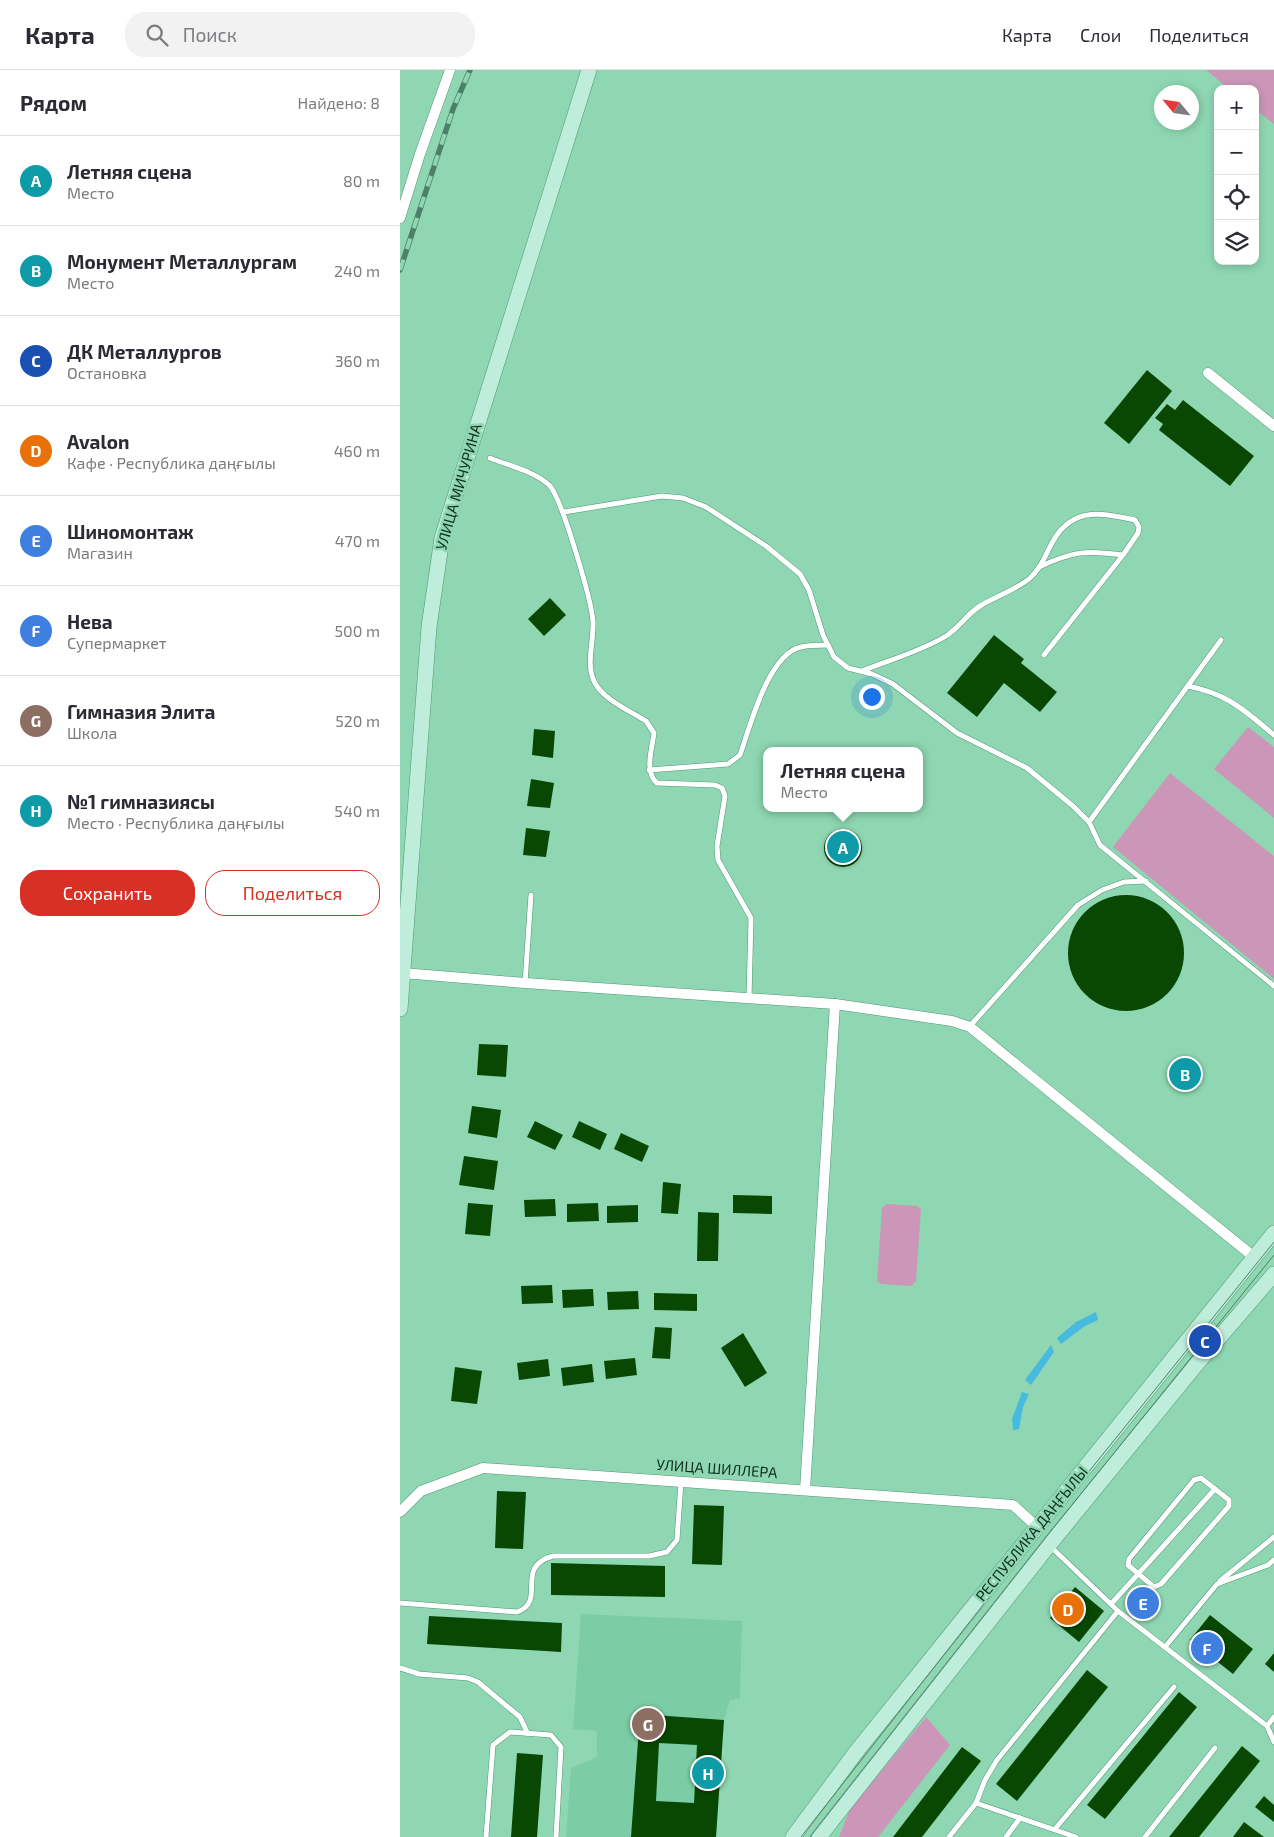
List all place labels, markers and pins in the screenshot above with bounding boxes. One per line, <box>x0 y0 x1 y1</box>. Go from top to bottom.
pin: A <box>827 828 859 866</box>
pin: B <box>1169 1055 1201 1093</box>
pin: C <box>1189 1322 1221 1360</box>
pin: E <box>1127 1584 1159 1622</box>
pin: D <box>1052 1590 1084 1628</box>
pin: F <box>1191 1629 1223 1667</box>
pin: G <box>632 1705 664 1743</box>
pin: H <box>692 1754 724 1792</box>

